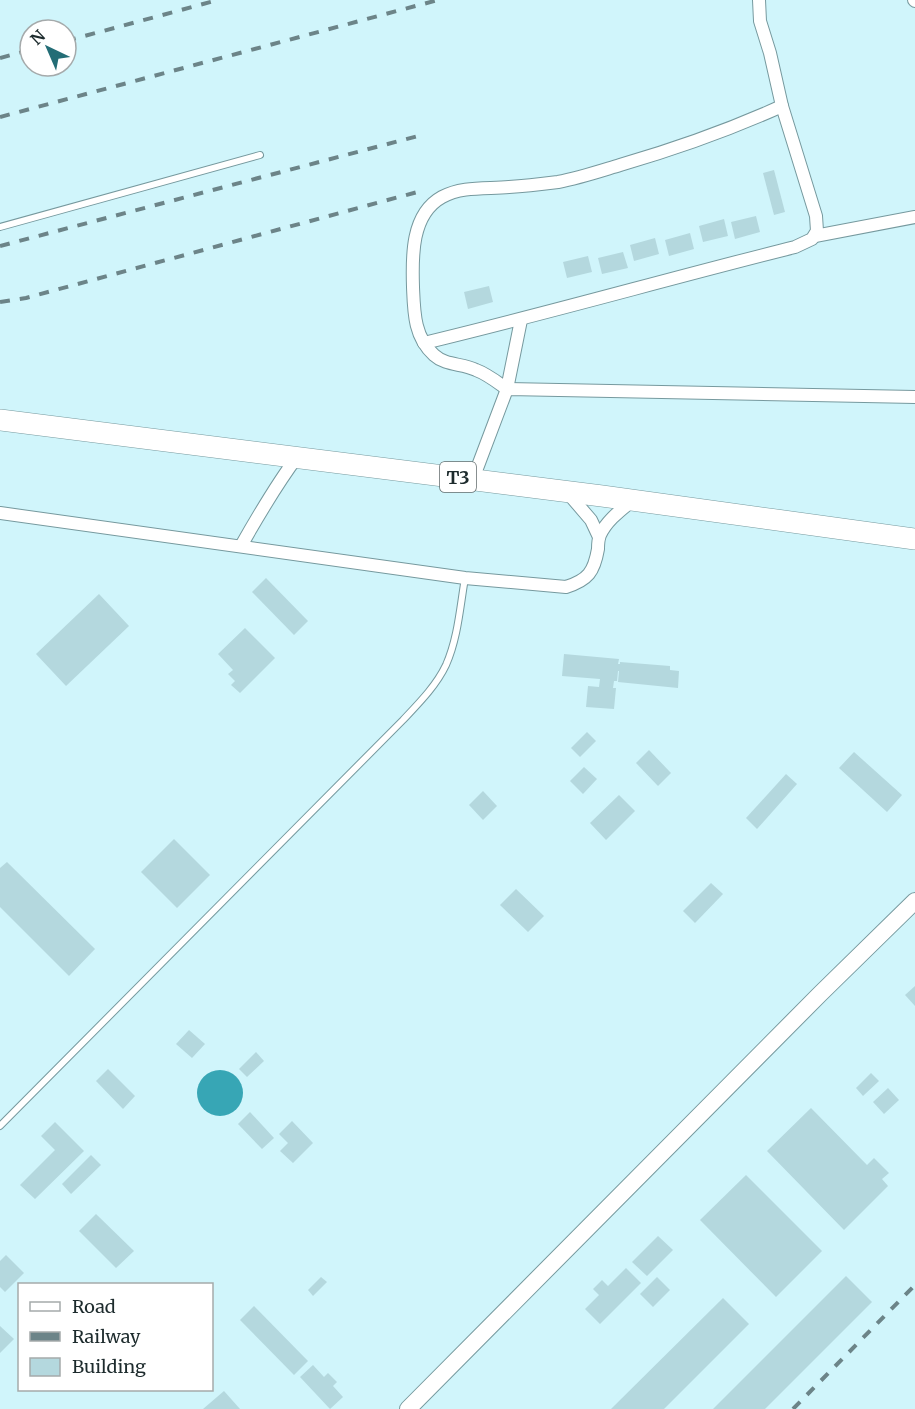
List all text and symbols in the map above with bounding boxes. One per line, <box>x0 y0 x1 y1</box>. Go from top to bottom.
north arrow <box>18 18 78 78</box>
text: N <box>26 25 49 49</box>
road number: T3 <box>440 462 476 492</box>
legend <box>18 1283 213 1391</box>
text: Road <box>72 1295 116 1318</box>
text: Railway <box>72 1325 141 1348</box>
text: Building <box>72 1355 146 1378</box>

